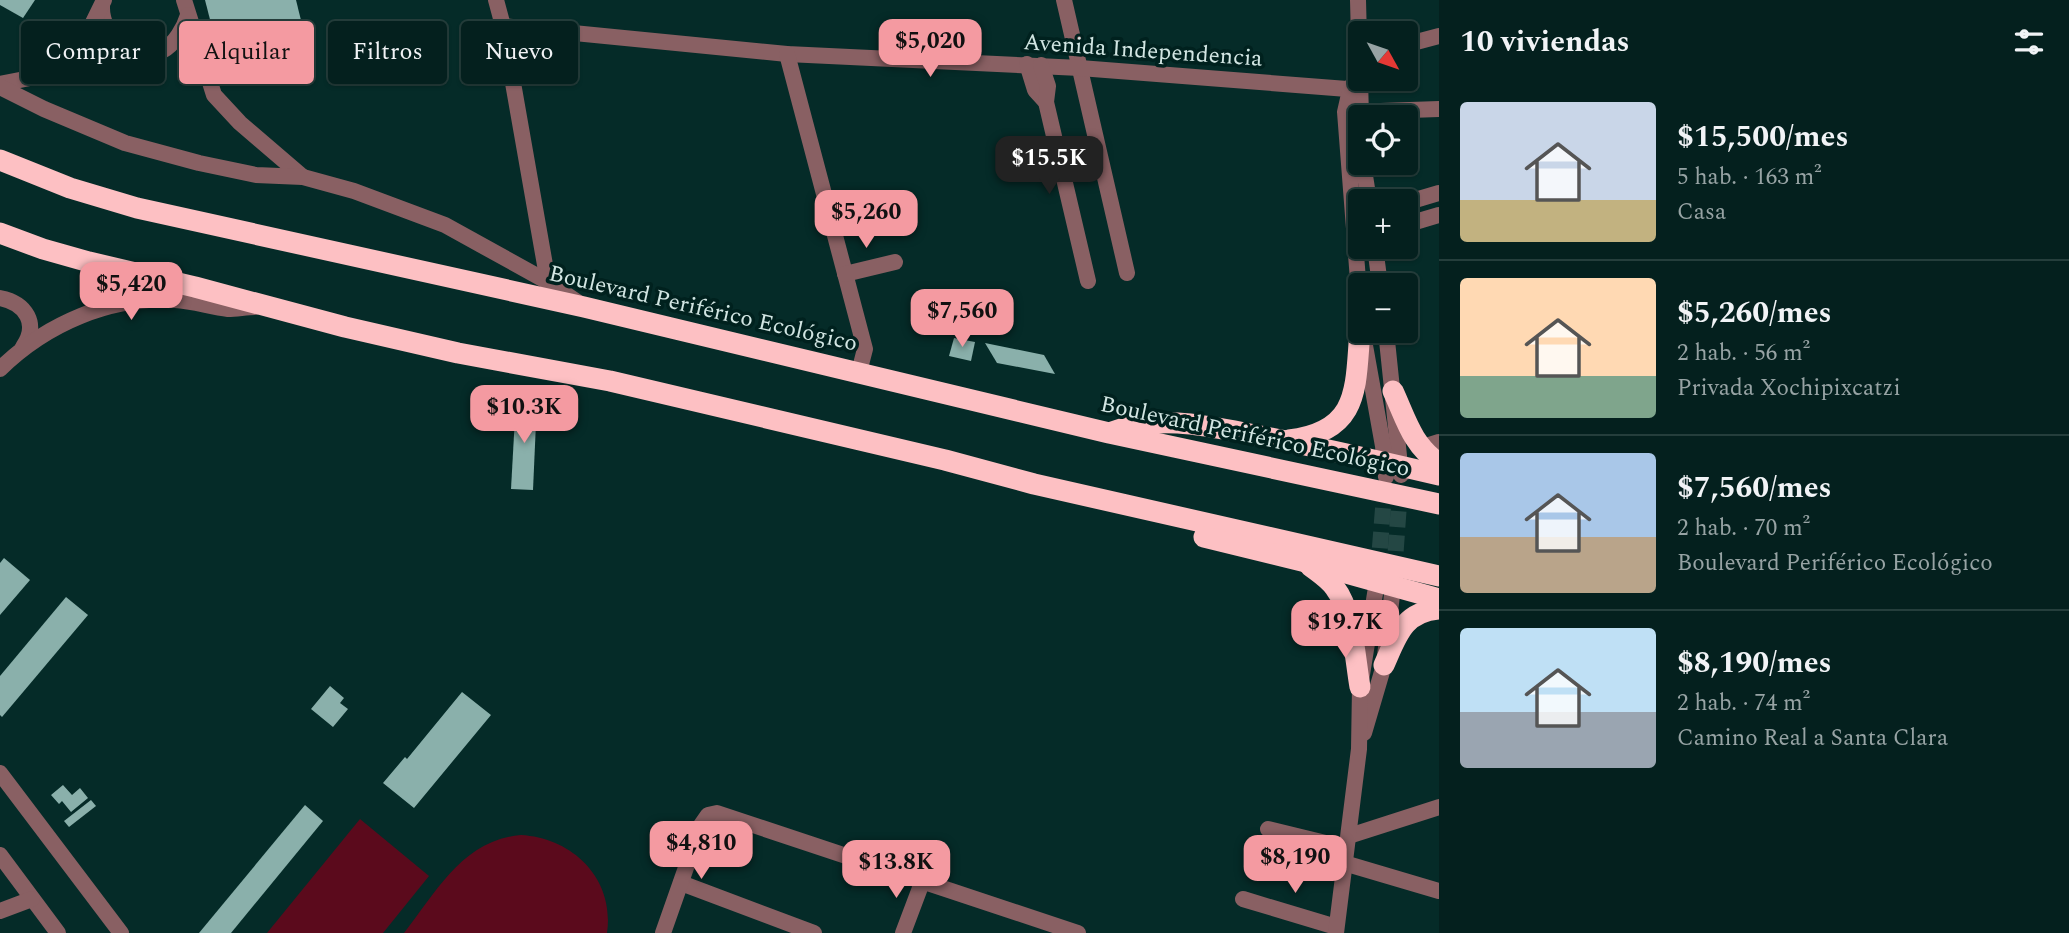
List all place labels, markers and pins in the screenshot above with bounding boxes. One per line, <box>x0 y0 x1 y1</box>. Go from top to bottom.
pin: $5,020 <box>873 20 987 79</box>
pin: $15.5K <box>992 136 1106 196</box>
pin: $5,260 <box>809 190 923 250</box>
pin: $5,420 <box>74 262 188 322</box>
pin: $7,560 <box>905 290 1019 349</box>
pin: $10.3K <box>467 386 581 445</box>
pin: $19.7K <box>1288 600 1402 660</box>
pin: $4,810 <box>644 822 758 881</box>
pin: $8,190 <box>1238 836 1352 895</box>
pin: $13.8K <box>839 841 953 900</box>

